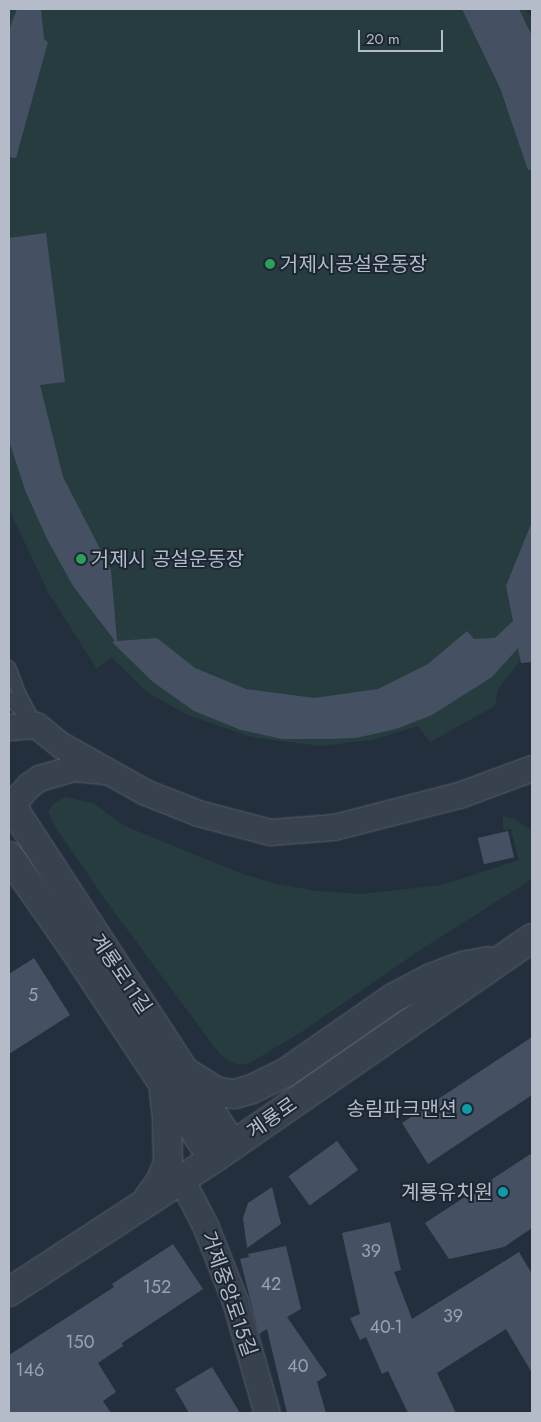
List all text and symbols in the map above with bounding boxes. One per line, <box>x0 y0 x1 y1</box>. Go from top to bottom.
scale bar <box>361 20 446 52</box>
text: 20 m <box>366 28 400 50</box>
place label: 거제시공설운동장 <box>280 252 427 276</box>
marker: 거제시공설운동장 <box>264 258 276 270</box>
place label: 거제시 공설운동장 <box>91 547 244 571</box>
marker: 거제시 공설운동장 <box>75 553 87 565</box>
street label: 계룡로11길 <box>85 929 157 1019</box>
house number: 5 <box>28 984 38 1006</box>
street label: 계룡로 <box>243 1092 301 1144</box>
place label: 송림파크맨션 <box>347 1097 457 1121</box>
marker: 송림파크맨션 <box>461 1103 473 1115</box>
place label: 계룡유치원 <box>401 1180 493 1204</box>
marker: 계룡유치원 <box>497 1186 509 1198</box>
street label: 거제중앙로15길 <box>196 1228 262 1360</box>
house number: 39 <box>361 1240 381 1262</box>
house number: 42 <box>261 1273 281 1295</box>
house number: 152 <box>143 1276 171 1298</box>
house number: 39 <box>443 1305 463 1327</box>
house number: 40-1 <box>369 1316 403 1338</box>
house number: 150 <box>65 1331 95 1353</box>
house number: 40 <box>287 1355 309 1377</box>
house number: 146 <box>16 1359 44 1381</box>

